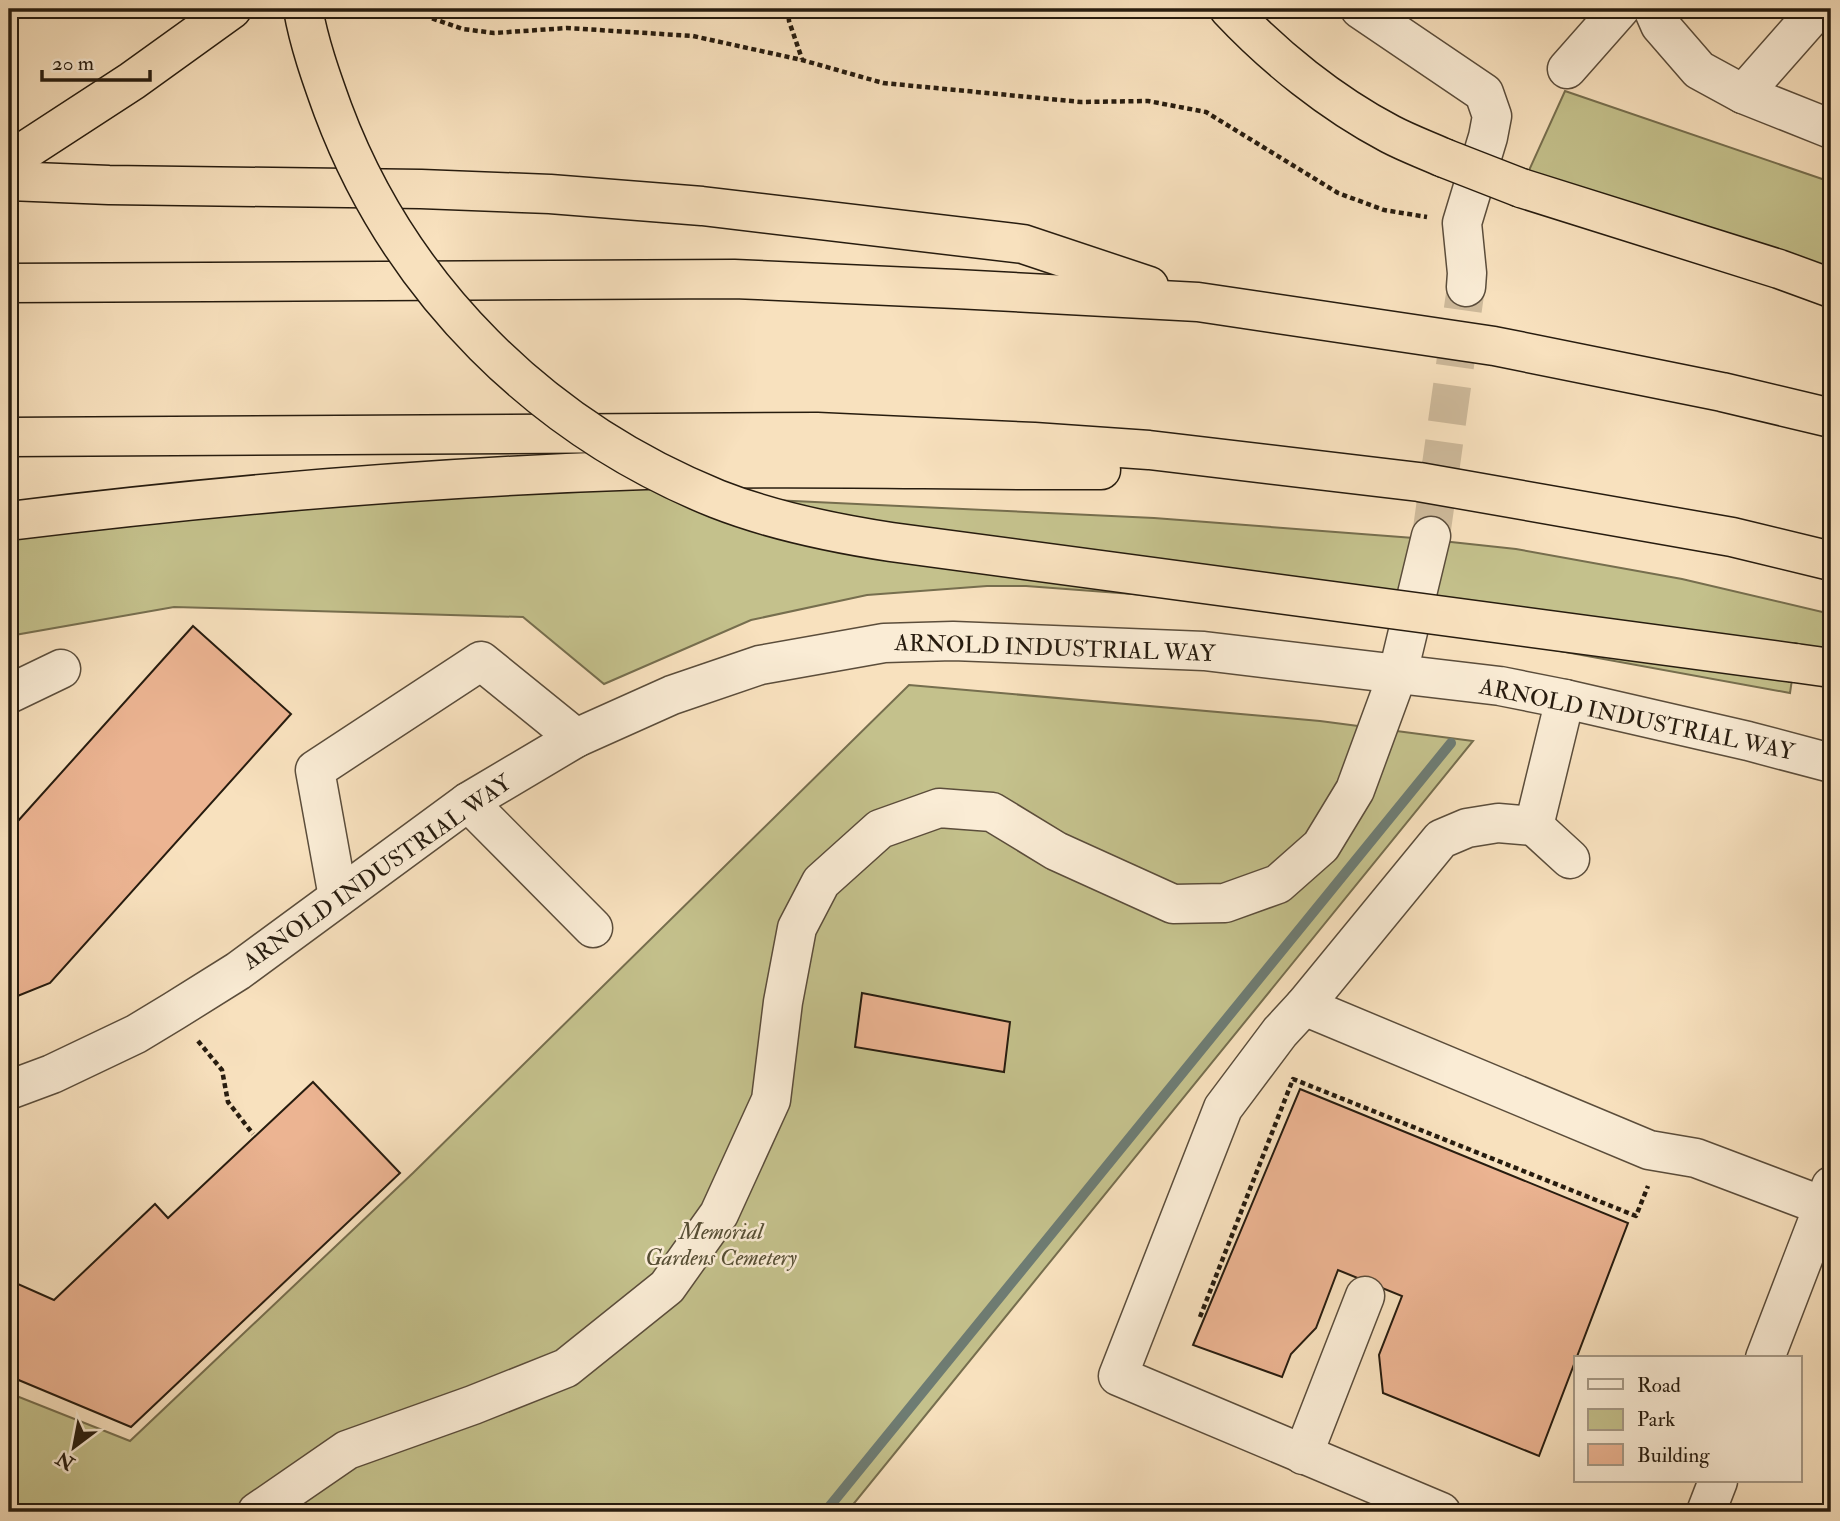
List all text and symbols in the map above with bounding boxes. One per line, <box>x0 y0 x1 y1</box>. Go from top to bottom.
scale bar <box>42 38 150 82</box>
text: 20 m <box>52 50 94 77</box>
street label: ARNOLD INDUSTRIAL WAY <box>893 628 1217 668</box>
street label: ARNOLD INDUSTRIAL WAY <box>1476 671 1798 767</box>
street label: ARNOLD INDUSTRIAL WAY <box>236 767 518 977</box>
park label: Memorial Gardens Cemetery <box>645 1217 797 1272</box>
legend <box>1574 1356 1801 1482</box>
text: Road <box>1637 1372 1682 1399</box>
text: Park <box>1637 1406 1675 1433</box>
north arrow <box>38 1412 108 1482</box>
text: Building <box>1637 1442 1710 1469</box>
text: N <box>51 1445 80 1476</box>

